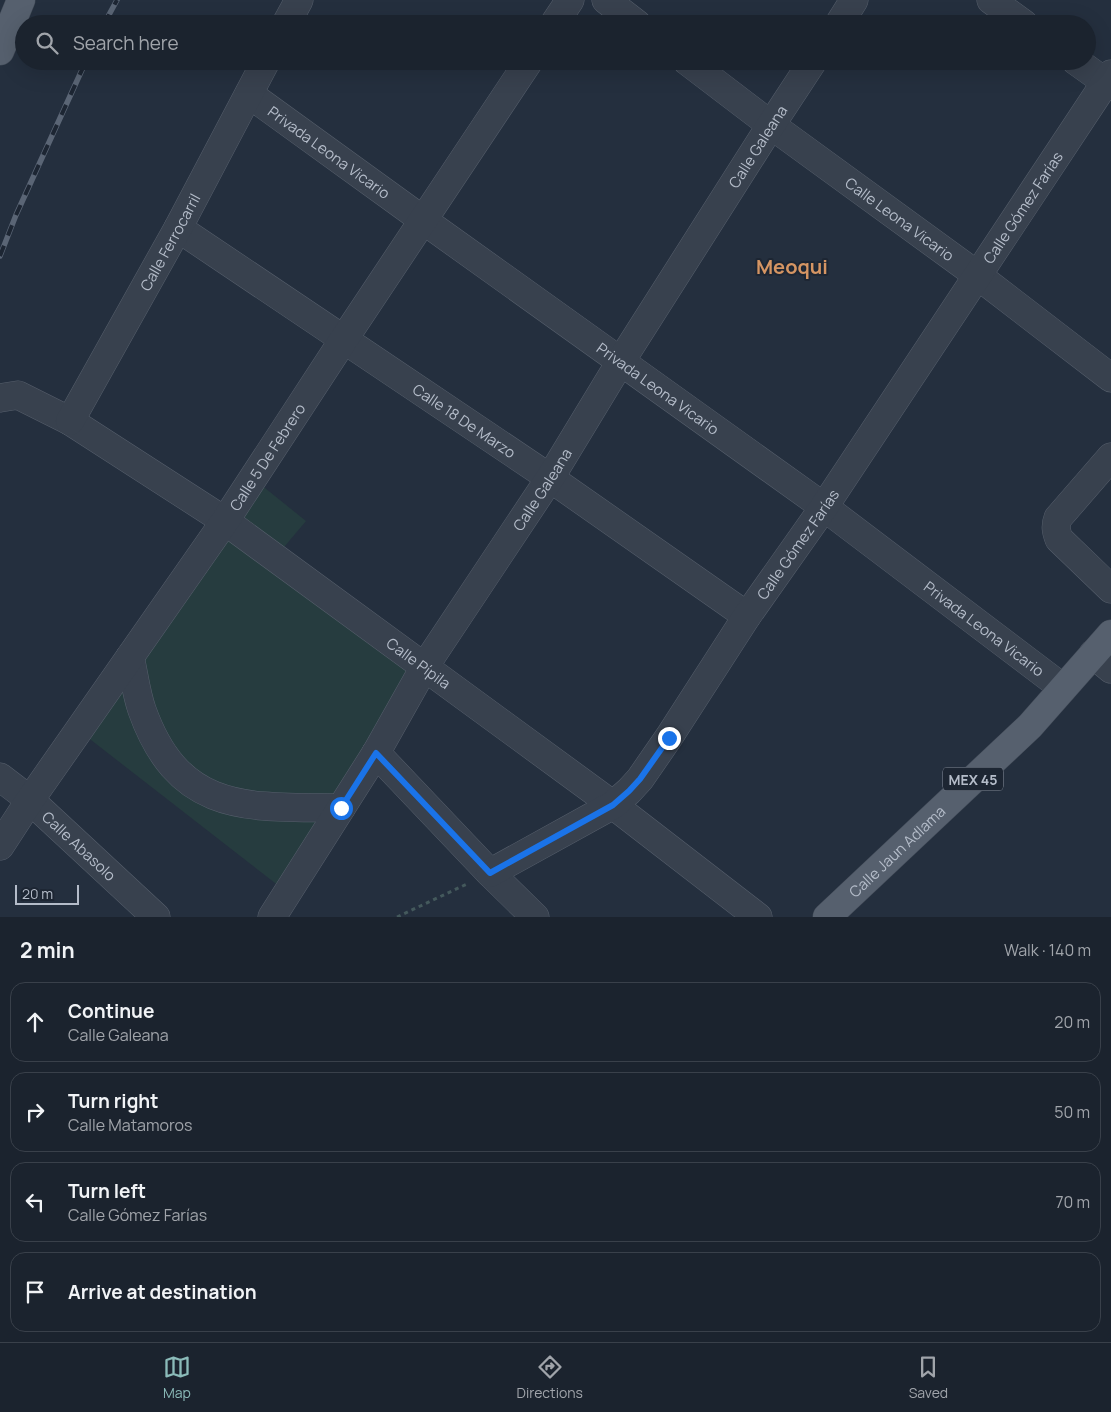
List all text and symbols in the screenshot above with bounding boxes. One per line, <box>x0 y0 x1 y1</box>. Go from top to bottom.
search box <box>15 15 1096 70</box>
icon: search <box>33 29 61 57</box>
text: Search here <box>73 30 179 56</box>
street label: Privada Leona Vicario <box>264 101 395 203</box>
street label: Calle Galeana <box>723 101 792 192</box>
street label: Calle Gómez Farías <box>978 147 1067 268</box>
street label: Calle Leona Vicario <box>841 172 959 266</box>
street label: Calle Ferrocarril <box>135 190 205 294</box>
district label: Meoqui <box>756 253 828 280</box>
street label: Privada Leona Vicario <box>593 337 724 439</box>
street label: Calle 18 De Marzo <box>409 378 520 463</box>
street label: Calle 5 De Febrero <box>224 399 310 515</box>
street label: Calle Galeana <box>507 444 576 535</box>
street label: Calle Gómez Farías <box>751 485 844 604</box>
street label: Privada Leona Vicario <box>920 576 1049 681</box>
street label: Calle Pípila <box>382 632 455 693</box>
route end <box>658 727 681 750</box>
road number: MEX 45 <box>943 768 1003 791</box>
route start <box>330 797 353 820</box>
street label: Calle Jaun Adlama <box>844 801 950 902</box>
street label: Calle Abasolo <box>38 806 121 885</box>
scale bar <box>15 882 79 905</box>
text: 20 m <box>22 884 53 903</box>
text: 2 min <box>20 936 75 964</box>
text: Walk · 140 m <box>1004 939 1091 961</box>
text: Continue <box>68 998 154 1024</box>
icon: ahead <box>21 1008 49 1036</box>
text: 20 m <box>1054 1011 1090 1033</box>
text: Calle Galeana <box>68 1024 169 1046</box>
text: Turn right <box>68 1088 158 1114</box>
icon: right <box>21 1098 49 1126</box>
text: 50 m <box>1054 1101 1090 1123</box>
text: Calle Matamoros <box>68 1114 192 1136</box>
text: Turn left <box>68 1178 146 1204</box>
icon: left <box>21 1188 49 1216</box>
text: 70 m <box>1055 1191 1090 1213</box>
text: Calle Gómez Farías <box>68 1204 207 1226</box>
icon: arrive <box>21 1278 49 1306</box>
text: Arrive at destination <box>68 1279 257 1305</box>
tab: Map <box>163 1353 191 1402</box>
tab: Directions <box>517 1353 583 1402</box>
tab: Saved <box>909 1353 948 1402</box>

